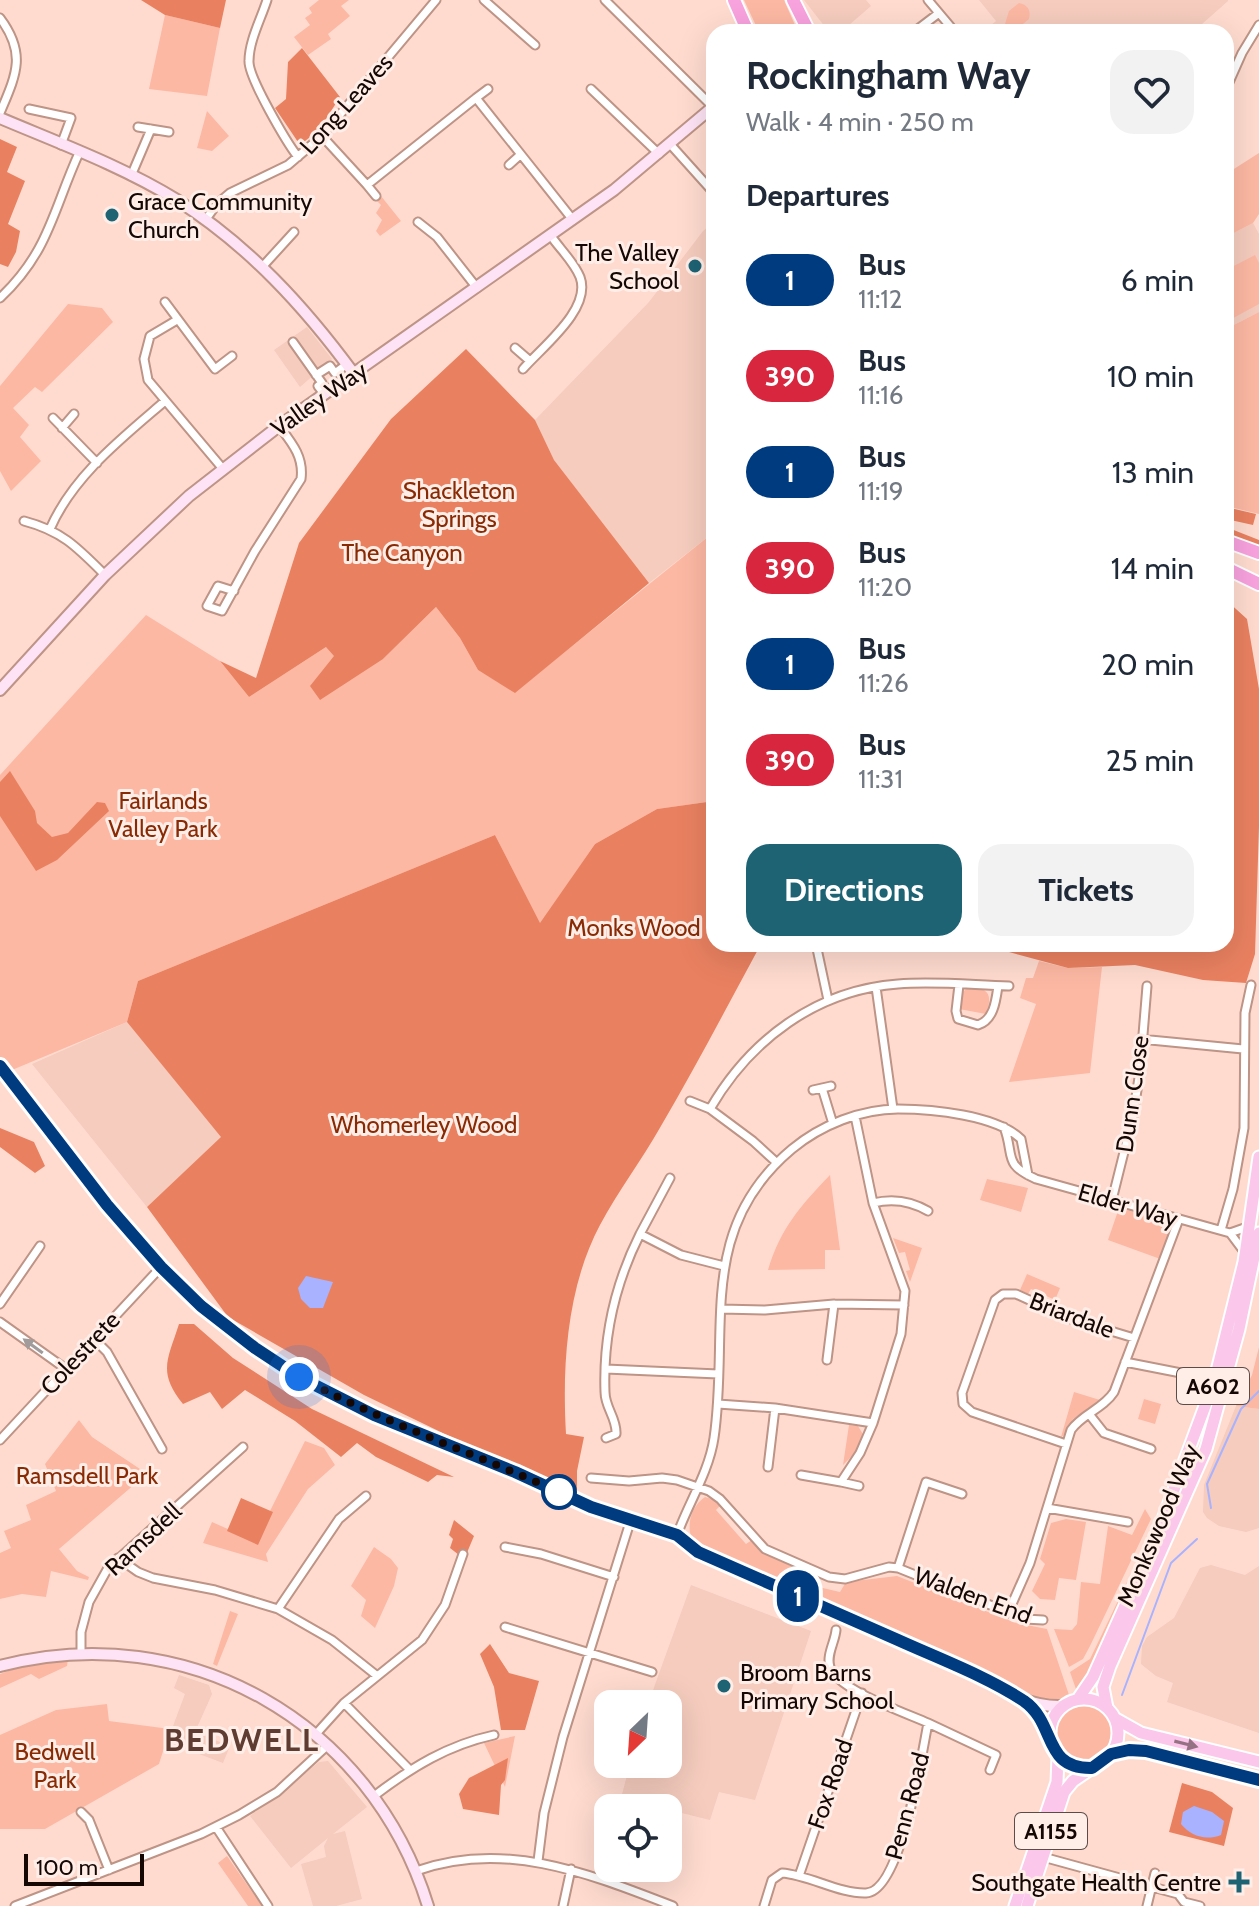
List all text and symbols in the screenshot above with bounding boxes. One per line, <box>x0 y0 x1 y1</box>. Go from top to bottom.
street label: Long Leaves <box>293 48 399 160</box>
button: heart <box>1110 50 1194 134</box>
text: Rockingham Way <box>746 52 1031 99</box>
text: Walk · 4 min · 250 m <box>746 106 974 138</box>
text: Departures <box>746 177 890 214</box>
place label: Grace Community Church <box>128 187 312 244</box>
marker: Grace Community Church <box>103 206 121 224</box>
place label: The Valley School <box>575 238 679 295</box>
text: Bus <box>858 246 906 283</box>
marker: The Valley School <box>686 257 704 275</box>
text: 6 min <box>1121 262 1194 299</box>
text: 1 <box>785 263 795 297</box>
text: 11:12 <box>858 283 902 315</box>
text: Bus <box>858 342 906 379</box>
street label: Valley Way <box>265 355 373 443</box>
text: 10 min <box>1107 358 1194 395</box>
text: 390 <box>765 359 815 393</box>
text: 11:16 <box>858 379 904 411</box>
text: Bus <box>858 438 906 475</box>
text: 13 min <box>1112 454 1194 491</box>
text: 1 <box>785 455 795 489</box>
text: 11:19 <box>858 475 904 507</box>
park label: Shackleton Springs <box>403 476 515 533</box>
text: Bus <box>858 534 906 571</box>
park label: The Canyon <box>341 538 463 567</box>
text: 14 min <box>1111 550 1194 587</box>
text: 390 <box>765 551 815 585</box>
text: 11:20 <box>858 571 912 603</box>
text: Bus <box>858 630 906 667</box>
text: 20 min <box>1101 646 1194 683</box>
text: 1 <box>785 647 795 681</box>
text: 11:26 <box>858 667 909 699</box>
text: Bus <box>858 726 906 763</box>
text: 25 min <box>1106 742 1194 779</box>
text: 390 <box>765 743 815 777</box>
text: 11:31 <box>858 763 903 795</box>
park label: Fairlands Valley Park <box>108 786 218 843</box>
button: Directions <box>746 844 962 936</box>
button: Tickets <box>978 844 1194 936</box>
park label: Monks Wood <box>567 913 701 942</box>
street label: Dunn Close <box>1109 1034 1155 1154</box>
park label: Whomerley Wood <box>331 1110 517 1139</box>
street label: Elder Way <box>1075 1177 1181 1233</box>
street label: Briardale <box>1026 1286 1118 1344</box>
street label: Colestrete <box>34 1305 126 1401</box>
one-way arrow <box>23 1338 43 1354</box>
your location <box>279 1357 319 1397</box>
road number: A602 <box>1177 1368 1249 1404</box>
street label: Monkswood Way <box>1111 1439 1205 1611</box>
park label: Ramsdell Park <box>16 1461 158 1490</box>
unlabelled marker <box>542 1475 576 1509</box>
street label: Ramsdell <box>99 1496 187 1582</box>
street label: Walden End <box>910 1560 1036 1630</box>
line badge: 1 <box>772 1570 824 1622</box>
text: 1 <box>793 1579 803 1613</box>
place label: Broom Barns Primary School <box>740 1658 894 1715</box>
marker: Broom Barns Primary School <box>715 1677 733 1695</box>
north arrow <box>594 1690 682 1778</box>
map controls <box>594 1690 682 1882</box>
district label: BEDWELL <box>164 1720 320 1759</box>
street label: Fox Road <box>801 1735 859 1833</box>
park label: Bedwell Park <box>15 1737 96 1794</box>
one-way arrow <box>1173 1739 1198 1751</box>
street label: Penn Road <box>879 1749 935 1863</box>
button: locate <box>594 1794 682 1882</box>
road number: A1155 <box>1015 1813 1087 1849</box>
scale bar <box>24 1850 144 1886</box>
text: 100 m <box>36 1854 98 1881</box>
place label: Southgate Health Centre <box>971 1868 1221 1897</box>
marker: Southgate Health Centre <box>1228 1871 1250 1893</box>

